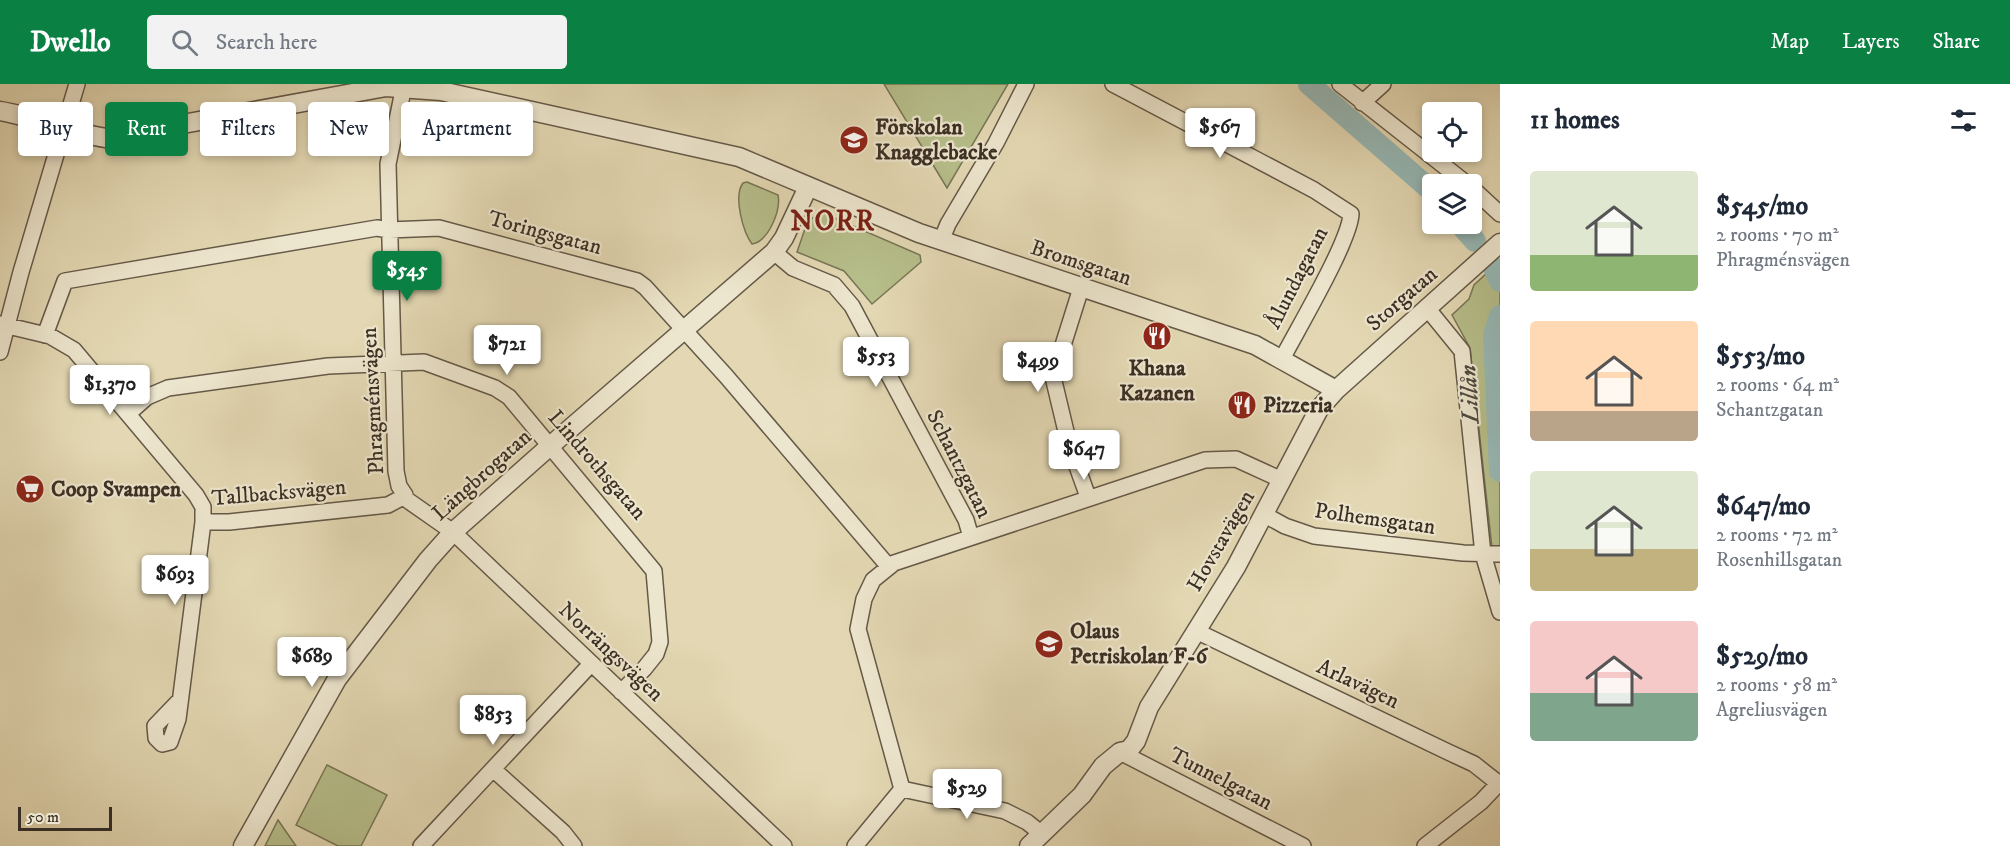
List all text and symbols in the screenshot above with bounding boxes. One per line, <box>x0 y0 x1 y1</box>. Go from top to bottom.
search box <box>147 15 567 69</box>
text: Dwello <box>30 25 111 60</box>
icon: search <box>168 26 201 59</box>
text: Search here <box>216 29 317 56</box>
text: Map <box>1770 29 1809 55</box>
text: Layers <box>1842 29 1900 55</box>
text: Share <box>1933 29 1980 55</box>
chip: Buy <box>18 102 93 156</box>
chip: Rent <box>105 102 188 156</box>
chip: Filters <box>200 102 296 156</box>
chip: New <box>308 102 389 156</box>
chip: Apartment <box>401 102 533 156</box>
map controls <box>1422 102 1482 234</box>
button: locate <box>1422 102 1482 162</box>
text: 11 homes <box>1530 104 1620 137</box>
icon: filters <box>1947 104 1980 137</box>
pin: $567 <box>1184 108 1256 159</box>
place label: Förskolan Knagglebacke <box>875 114 997 166</box>
text: $567 <box>1199 115 1241 140</box>
school or university icon: Förskolan Knagglebacke <box>838 124 870 156</box>
button: layers <box>1422 174 1482 234</box>
text: $545/mo <box>1716 190 1808 223</box>
icon: home <box>1578 195 1650 267</box>
district label: NORR <box>790 204 876 239</box>
street label: Toringsgatan <box>485 205 605 261</box>
street label: Ålundagatan <box>1259 222 1334 334</box>
text: 2 rooms · 70 m² <box>1716 223 1839 248</box>
street label: Bromsgatan <box>1027 234 1135 292</box>
text: Phragménsvägen <box>1716 248 1850 273</box>
pin: $545 <box>371 251 443 302</box>
text: $545 <box>386 258 428 283</box>
street label: Storgatan <box>1361 260 1443 337</box>
restaurant icon: Khana Kazanen <box>1141 320 1173 352</box>
pin: $721 <box>471 325 543 376</box>
street label: Phragménsvägen <box>356 326 390 475</box>
text: $721 <box>488 332 526 357</box>
pin: $553 <box>840 337 912 388</box>
text: $553/mo <box>1716 340 1805 373</box>
pin: $499 <box>1002 342 1074 393</box>
text: $553 <box>857 344 895 369</box>
icon: home <box>1578 345 1650 417</box>
text: $499 <box>1017 349 1059 374</box>
place label: Khana Kazanen <box>1119 355 1195 407</box>
water label: Lillån <box>1453 364 1487 426</box>
pin: $1,370 <box>61 365 159 416</box>
text: $1,370 <box>84 372 136 397</box>
text: 2 rooms · 64 m² <box>1716 373 1839 398</box>
restaurant icon: Pizzeria <box>1226 389 1258 421</box>
place label: Pizzeria <box>1263 392 1333 419</box>
text: Schantzgatan <box>1716 398 1823 423</box>
street label: Lindrothsgatan <box>542 405 652 526</box>
street label: Schantzgatan <box>920 405 998 523</box>
street label: Längbrogatan <box>427 423 538 527</box>
pin: $647 <box>1048 430 1120 481</box>
text: $647 <box>1063 437 1105 462</box>
supermarket icon: Coop Svampen <box>14 473 46 505</box>
street label: Tallbacksvägen <box>211 474 348 512</box>
place label: Coop Svampen <box>51 476 182 503</box>
street label: Hovstavägen <box>1181 485 1261 596</box>
text: $647/mo <box>1716 490 1811 523</box>
icon: home <box>1578 495 1650 567</box>
street label: Polhemsgatan <box>1313 497 1438 541</box>
text: 2 rooms · 72 m² <box>1716 523 1838 548</box>
text: Rosenhillsgatan <box>1716 548 1842 573</box>
pin: $693 <box>139 555 211 606</box>
text: $693 <box>156 562 194 587</box>
street label: Norrängsvägen <box>553 596 670 708</box>
place label: Olaus Petriskolan F-6 <box>1070 618 1209 670</box>
school or university icon: Olaus Petriskolan F-6 <box>1033 628 1065 660</box>
pin: $689 <box>276 637 348 688</box>
text: $529/mo <box>1716 640 1808 673</box>
text: $689 <box>291 644 333 669</box>
icon: home <box>1578 645 1650 717</box>
street label: Arlavägen <box>1312 653 1404 715</box>
text: 2 rooms · 58 m² <box>1716 673 1837 698</box>
pin: $853 <box>457 695 529 746</box>
text: Agreliusvägen <box>1716 698 1827 723</box>
text: $853 <box>474 702 512 727</box>
street label: Tunnelgatan <box>1165 741 1278 817</box>
pin: $529 <box>931 769 1003 820</box>
text: $529 <box>947 776 987 801</box>
scale bar <box>18 804 112 832</box>
text: 50 m <box>27 807 59 827</box>

